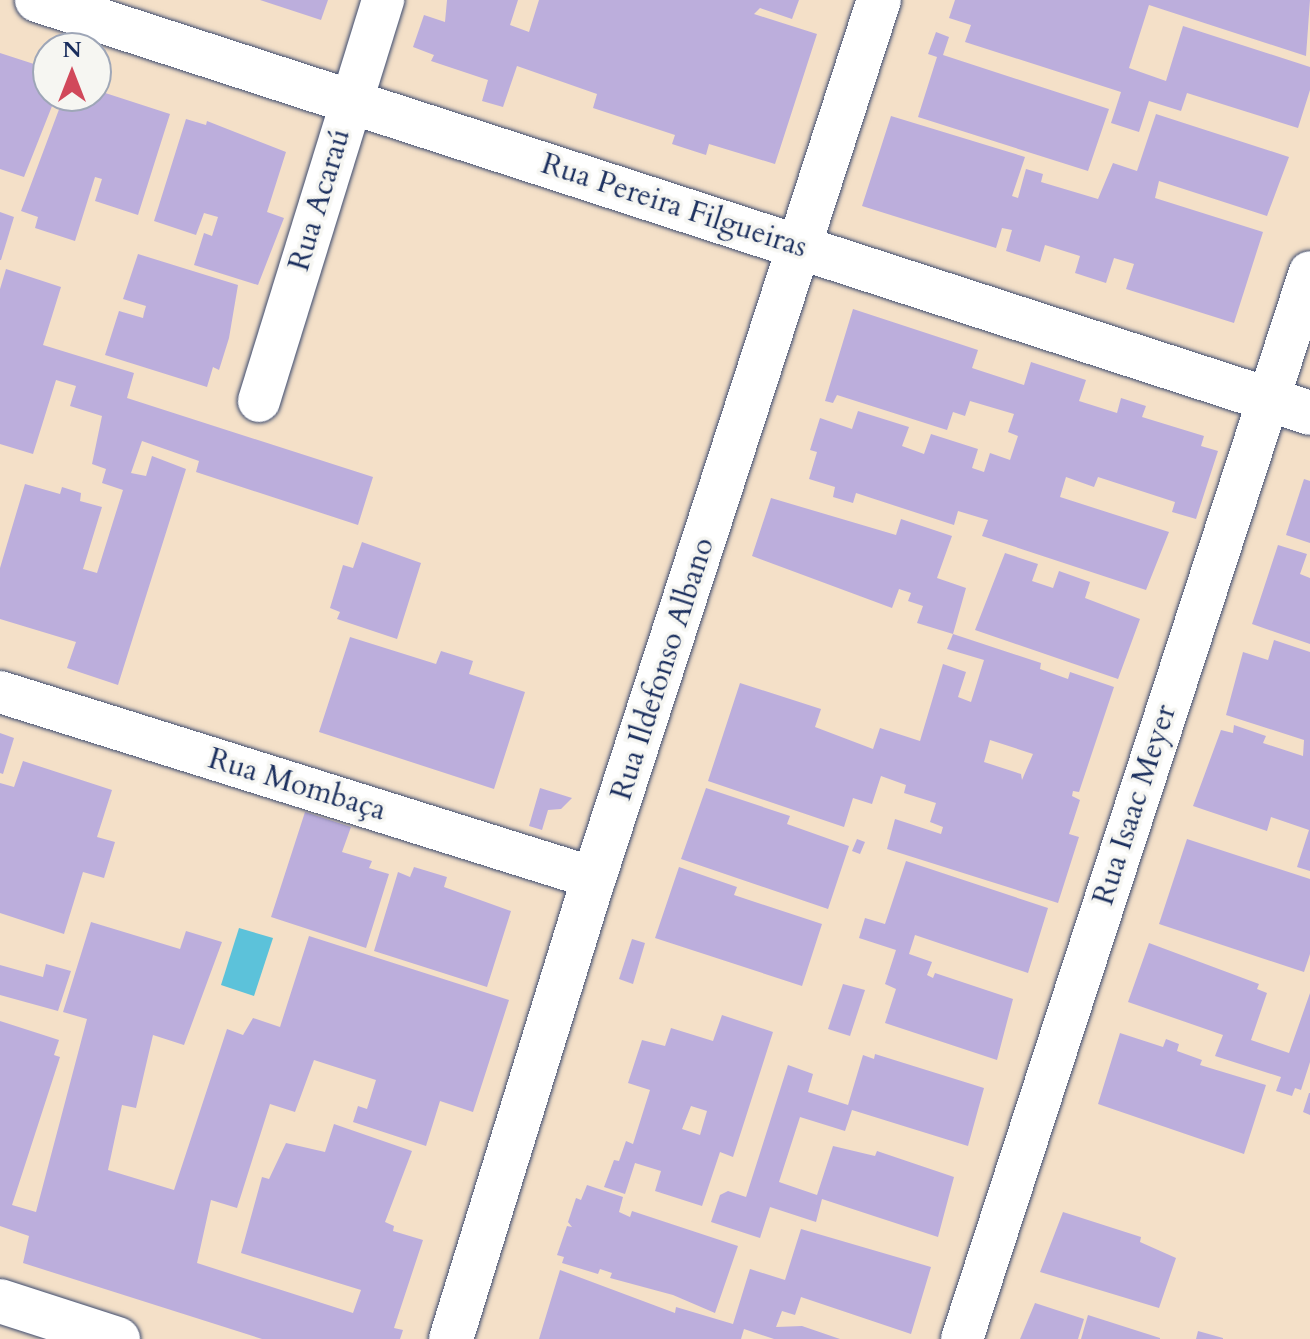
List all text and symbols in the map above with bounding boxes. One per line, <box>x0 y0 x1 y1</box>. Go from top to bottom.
north arrow <box>32 32 112 112</box>
text: N <box>62 35 82 65</box>
street label: Rua Acaraú <box>281 125 359 275</box>
street label: Rua Pereira Filgueiras <box>537 146 811 266</box>
street label: Rua Ildefonso Albano <box>604 533 722 805</box>
street label: Rua Isaac Meyer <box>1086 700 1184 910</box>
street label: Rua Mombaça <box>204 741 390 829</box>

